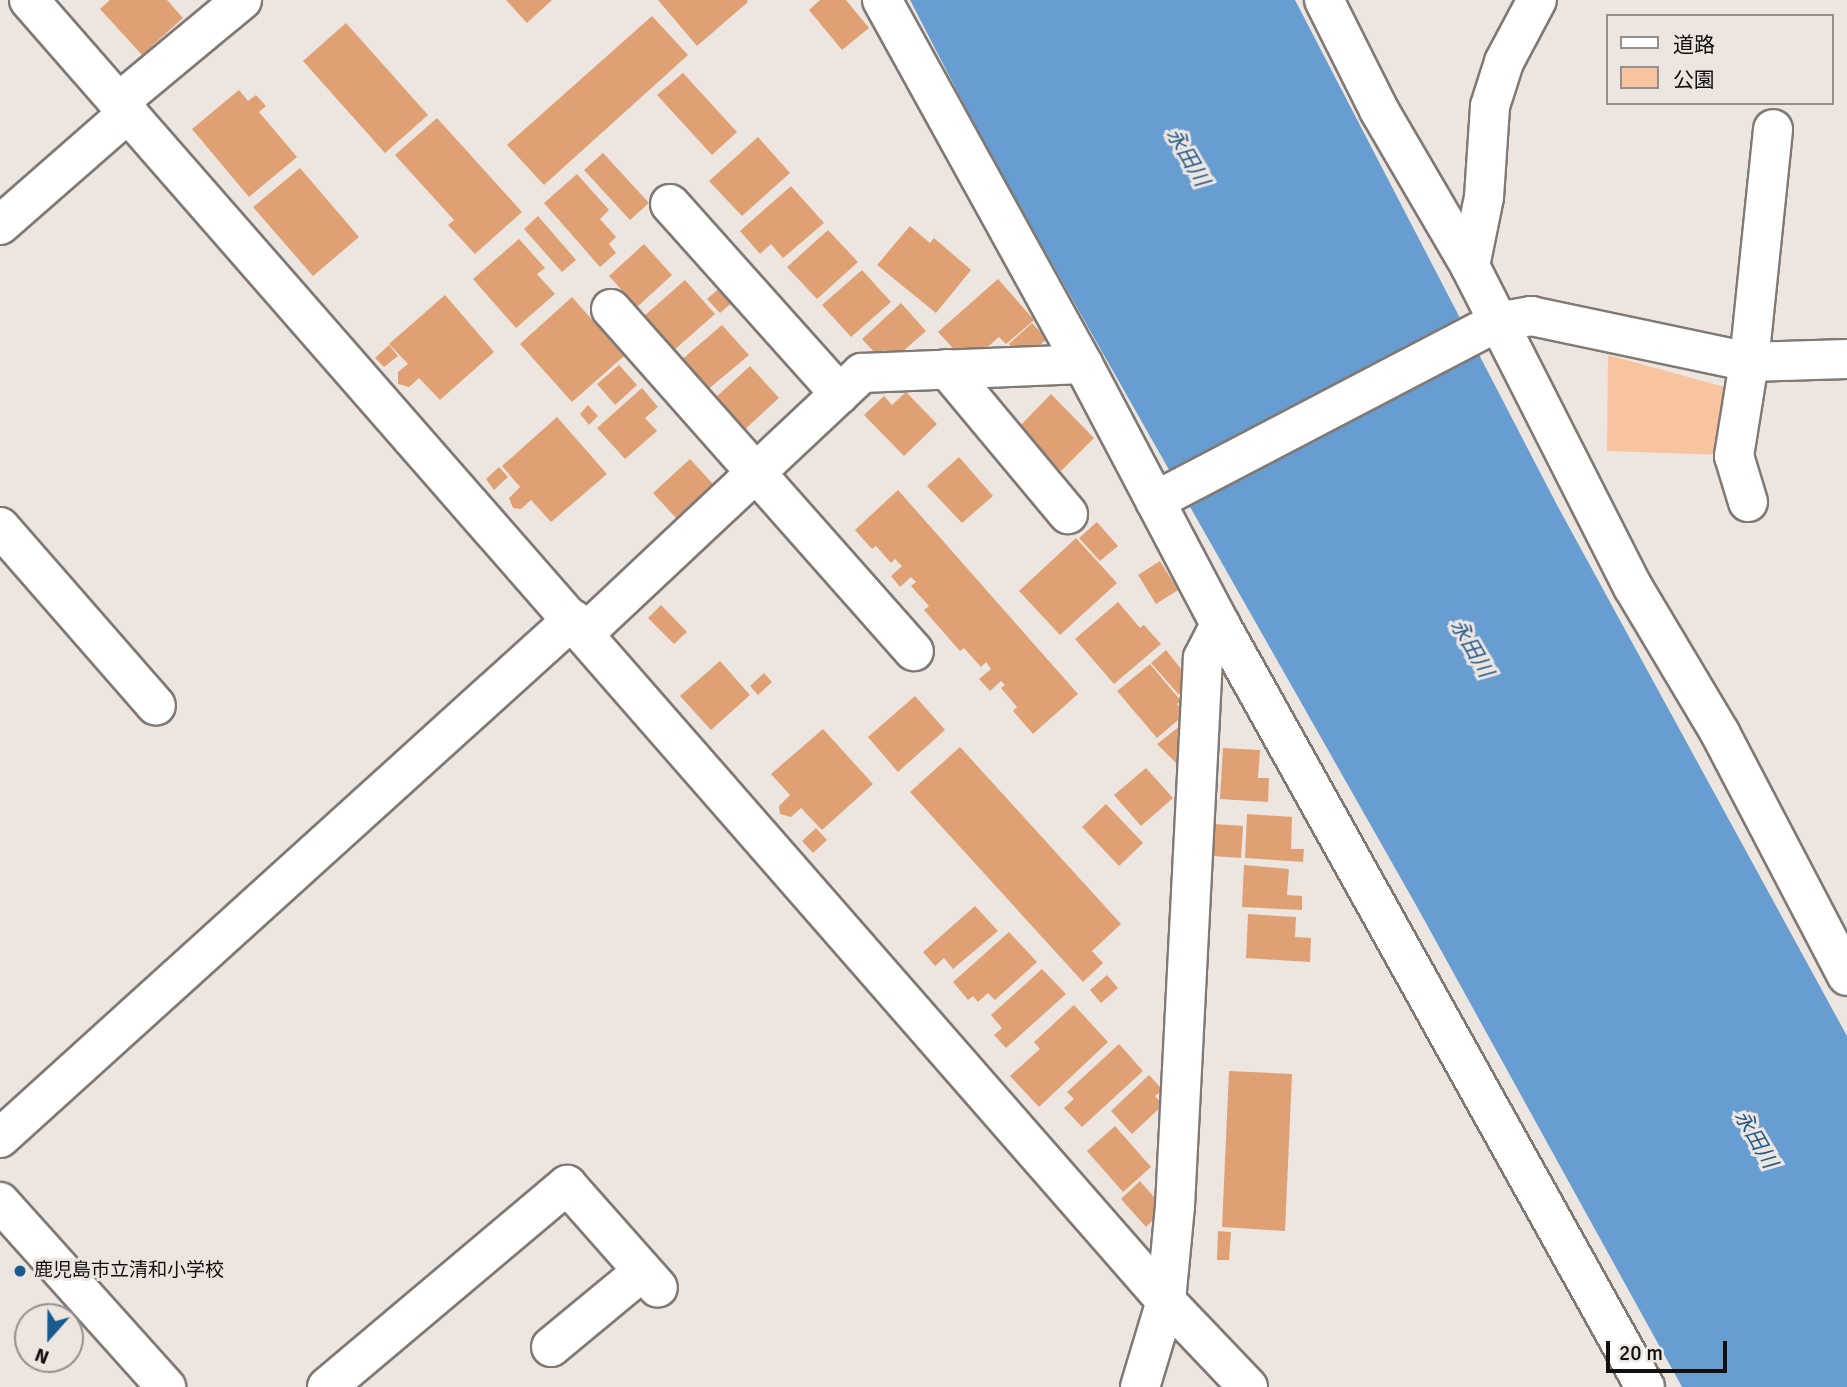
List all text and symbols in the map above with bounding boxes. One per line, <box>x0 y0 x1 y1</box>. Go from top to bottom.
legend <box>1605 14 1833 105</box>
text: 道路 <box>1673 32 1715 58</box>
text: 公園 <box>1673 67 1715 93</box>
water label: 永田川 <box>1161 123 1215 191</box>
water label: 永田川 <box>1445 614 1499 682</box>
water label: 永田川 <box>1729 1105 1783 1173</box>
place label: 鹿児島市立清和小学校 <box>34 1260 224 1282</box>
marker: 鹿児島市立清和小学校 <box>12 1263 28 1279</box>
north arrow <box>14 1303 84 1373</box>
scale bar <box>1609 1328 1730 1372</box>
text: 20 m <box>1619 1340 1663 1366</box>
text: N <box>32 1342 53 1369</box>

